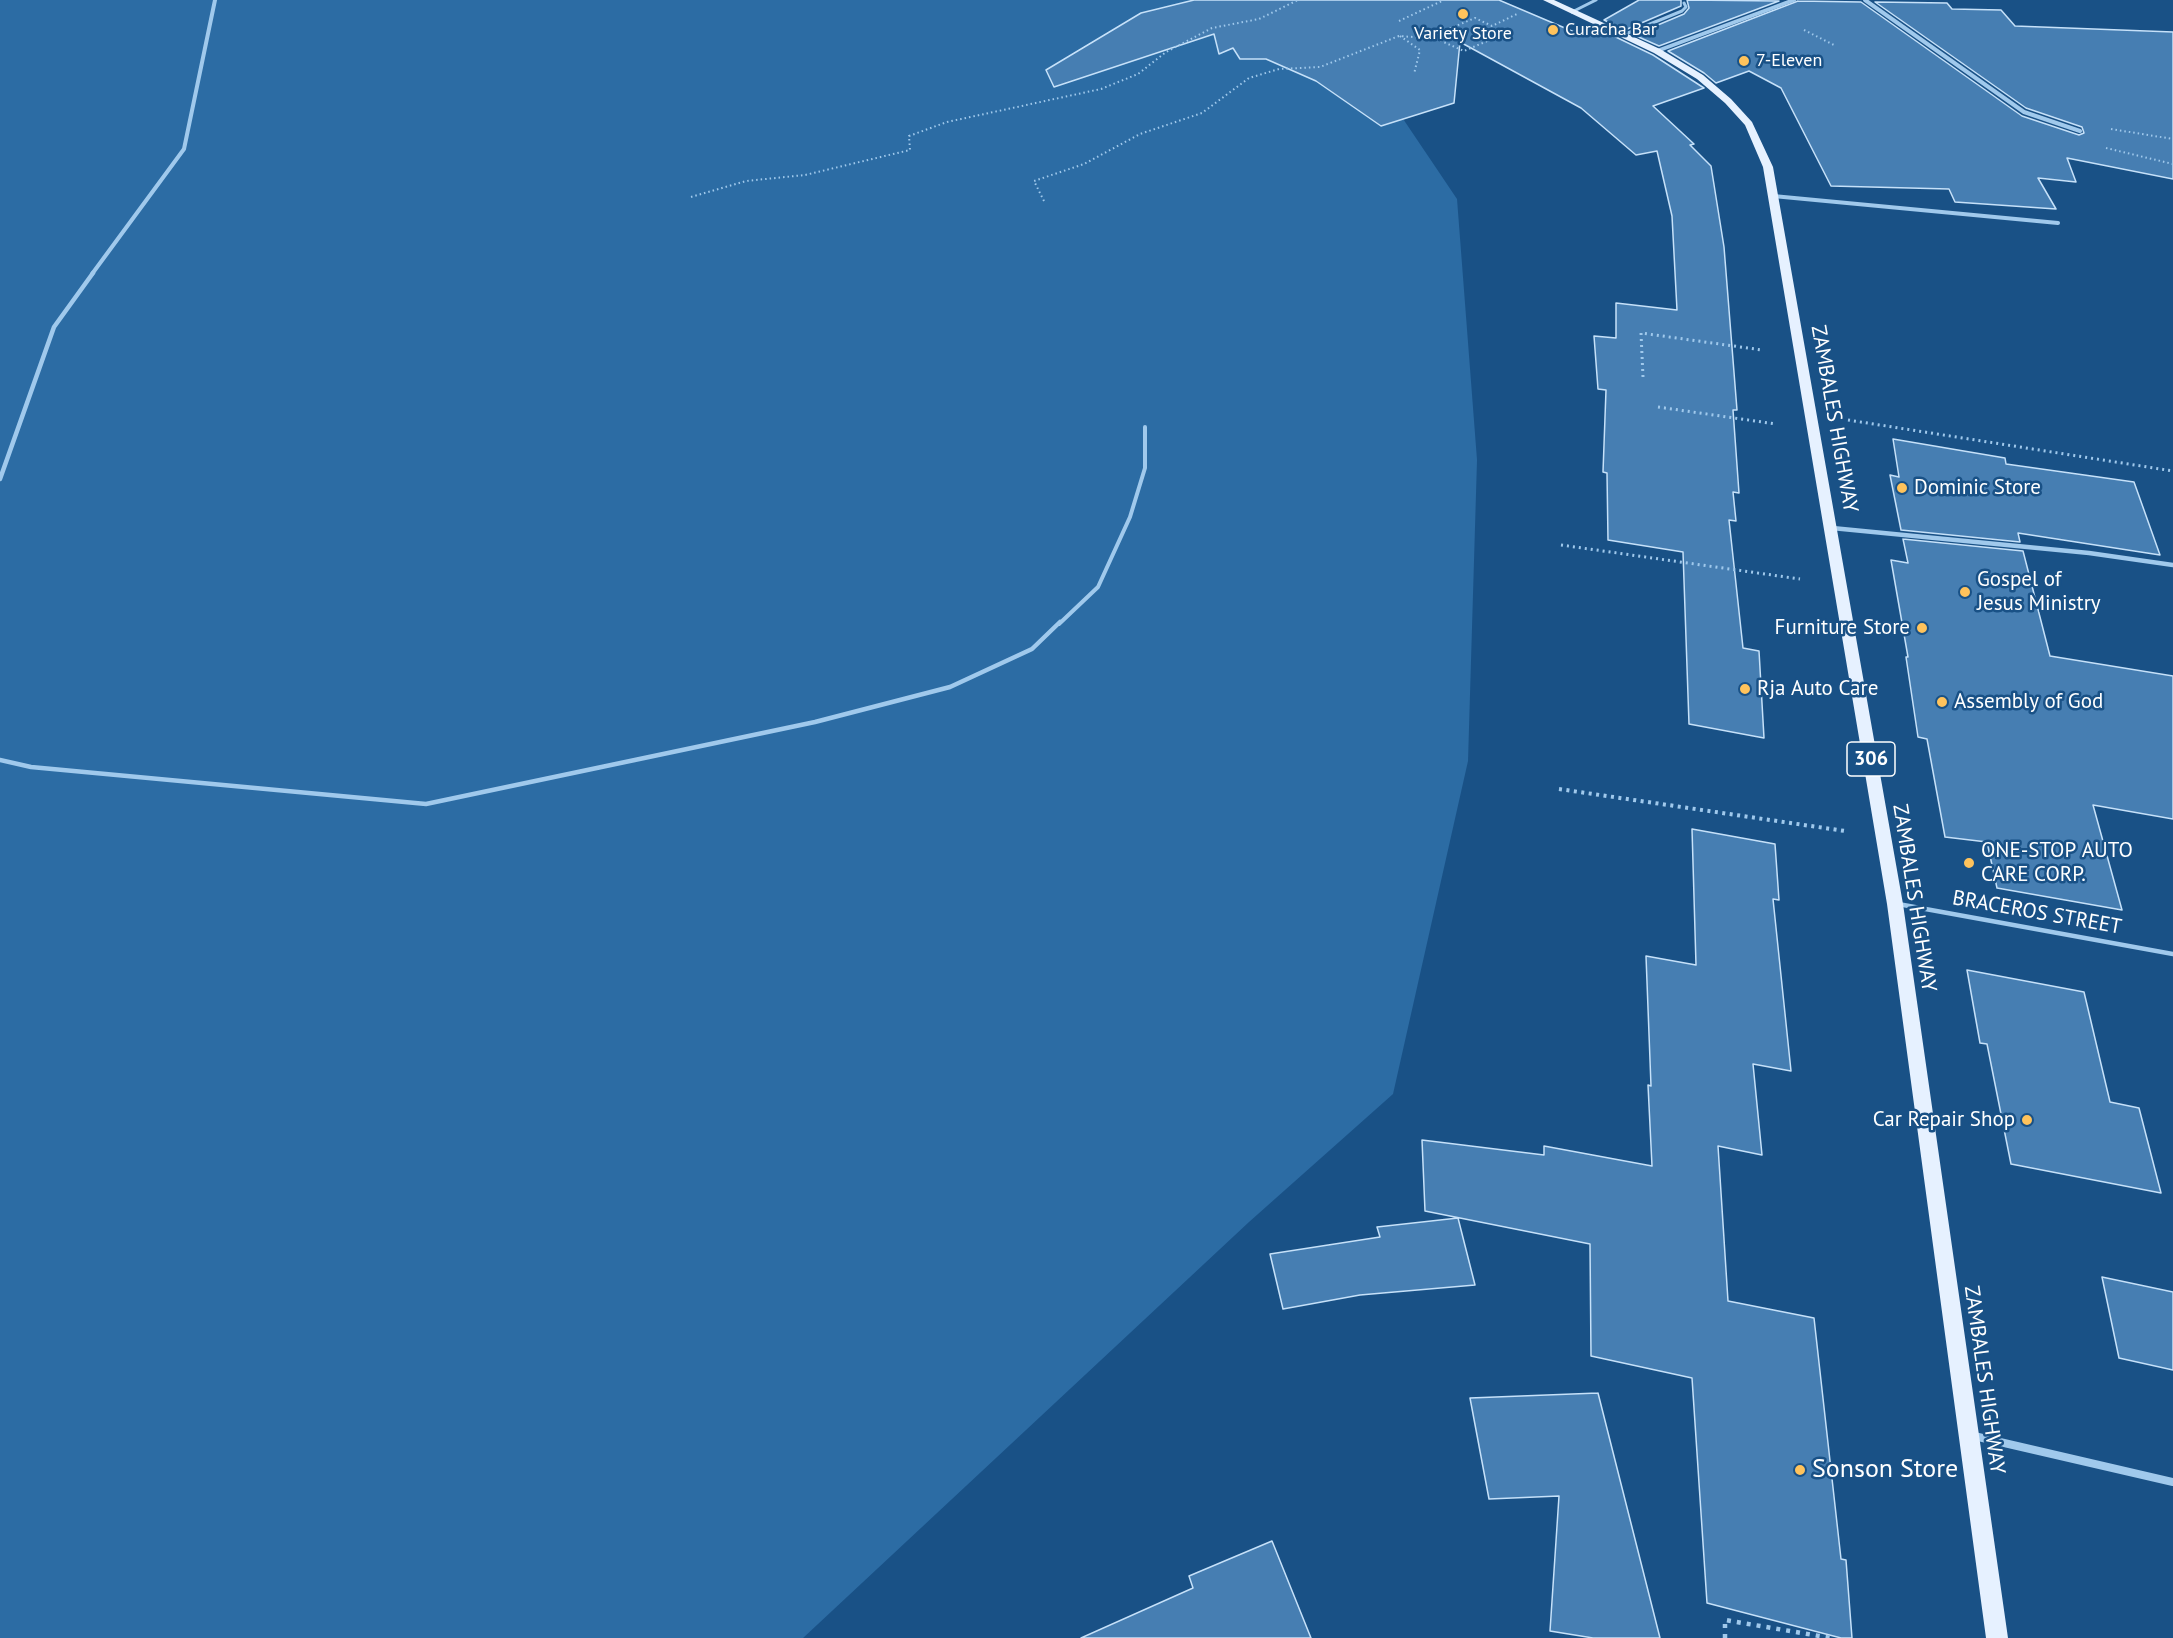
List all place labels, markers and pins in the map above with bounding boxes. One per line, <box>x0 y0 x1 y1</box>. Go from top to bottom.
marker: Variety Store <box>1456 7 1470 21</box>
place label: Curacha Bar <box>1565 19 1657 41</box>
place label: Variety Store <box>1414 23 1512 45</box>
marker: Curacha Bar <box>1546 23 1560 37</box>
place label: 7-Eleven <box>1756 50 1822 72</box>
marker: 7-Eleven <box>1737 54 1751 68</box>
place label: Dominic Store <box>1914 475 2041 501</box>
marker: Dominic Store <box>1895 481 1909 495</box>
place label: Gospel of Jesus Ministry <box>1977 567 2101 617</box>
marker: Gospel of Jesus Ministry <box>1958 585 1972 599</box>
place label: Furniture Store <box>1775 615 1910 641</box>
marker: Furniture Store <box>1915 621 1929 635</box>
place label: Rja Auto Care <box>1757 676 1878 702</box>
marker: Rja Auto Care <box>1738 682 1752 696</box>
place label: Assembly of God <box>1954 689 2103 715</box>
marker: Assembly of God <box>1935 695 1949 709</box>
place label: ONE-STOP AUTO CARE CORP. <box>1981 838 2133 888</box>
marker: ONE-STOP AUTO CARE CORP. <box>1962 856 1976 870</box>
place label: Car Repair Shop <box>1873 1107 2015 1133</box>
marker: Car Repair Shop <box>2020 1113 2034 1127</box>
place label: Sonson Store <box>1812 1454 1958 1486</box>
marker: Sonson Store <box>1793 1463 1807 1477</box>

